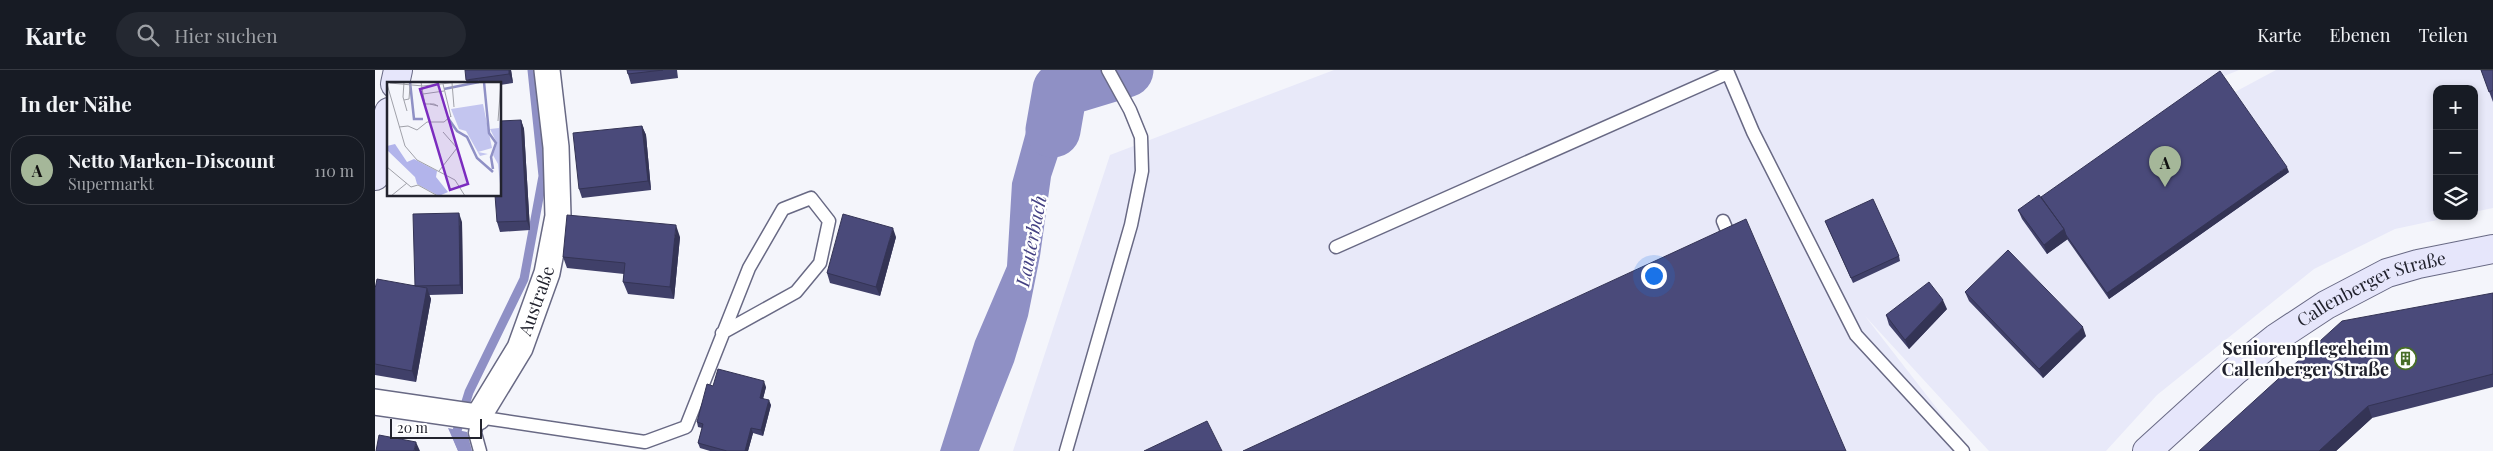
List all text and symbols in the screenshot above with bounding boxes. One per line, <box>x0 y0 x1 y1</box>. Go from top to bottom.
search box <box>116 12 466 57</box>
text: Karte <box>25 19 86 51</box>
icon: search <box>134 21 162 49</box>
text: Hier suchen <box>174 22 277 48</box>
text: Karte <box>2257 23 2302 47</box>
text: Ebenen <box>2330 23 2390 47</box>
text: Teilen <box>2418 23 2468 47</box>
inset map <box>387 82 501 196</box>
map controls <box>2433 85 2478 220</box>
button: + <box>2433 85 2478 130</box>
text: In der Nähe <box>20 89 132 117</box>
button: − <box>2433 130 2478 175</box>
pin: A <box>2149 146 2181 187</box>
text: Netto Marken-Discount <box>68 147 275 173</box>
text: A <box>32 160 42 181</box>
text: 110 m <box>314 160 354 181</box>
text: Supermarkt <box>68 173 154 194</box>
button: layers <box>2433 175 2478 220</box>
water label: Lauterbach <box>1008 193 1052 290</box>
street label: Callenberger Straße <box>2292 246 2448 332</box>
your location <box>1641 263 1667 289</box>
street label: Austraße <box>512 264 559 340</box>
place label: Seniorenpflegeheim Callenberger Straße <box>2222 336 2390 381</box>
building icon: Seniorenpflegeheim Callenberger Straße <box>2393 347 2417 371</box>
scale bar <box>390 416 483 439</box>
text: 20 m <box>397 418 428 437</box>

